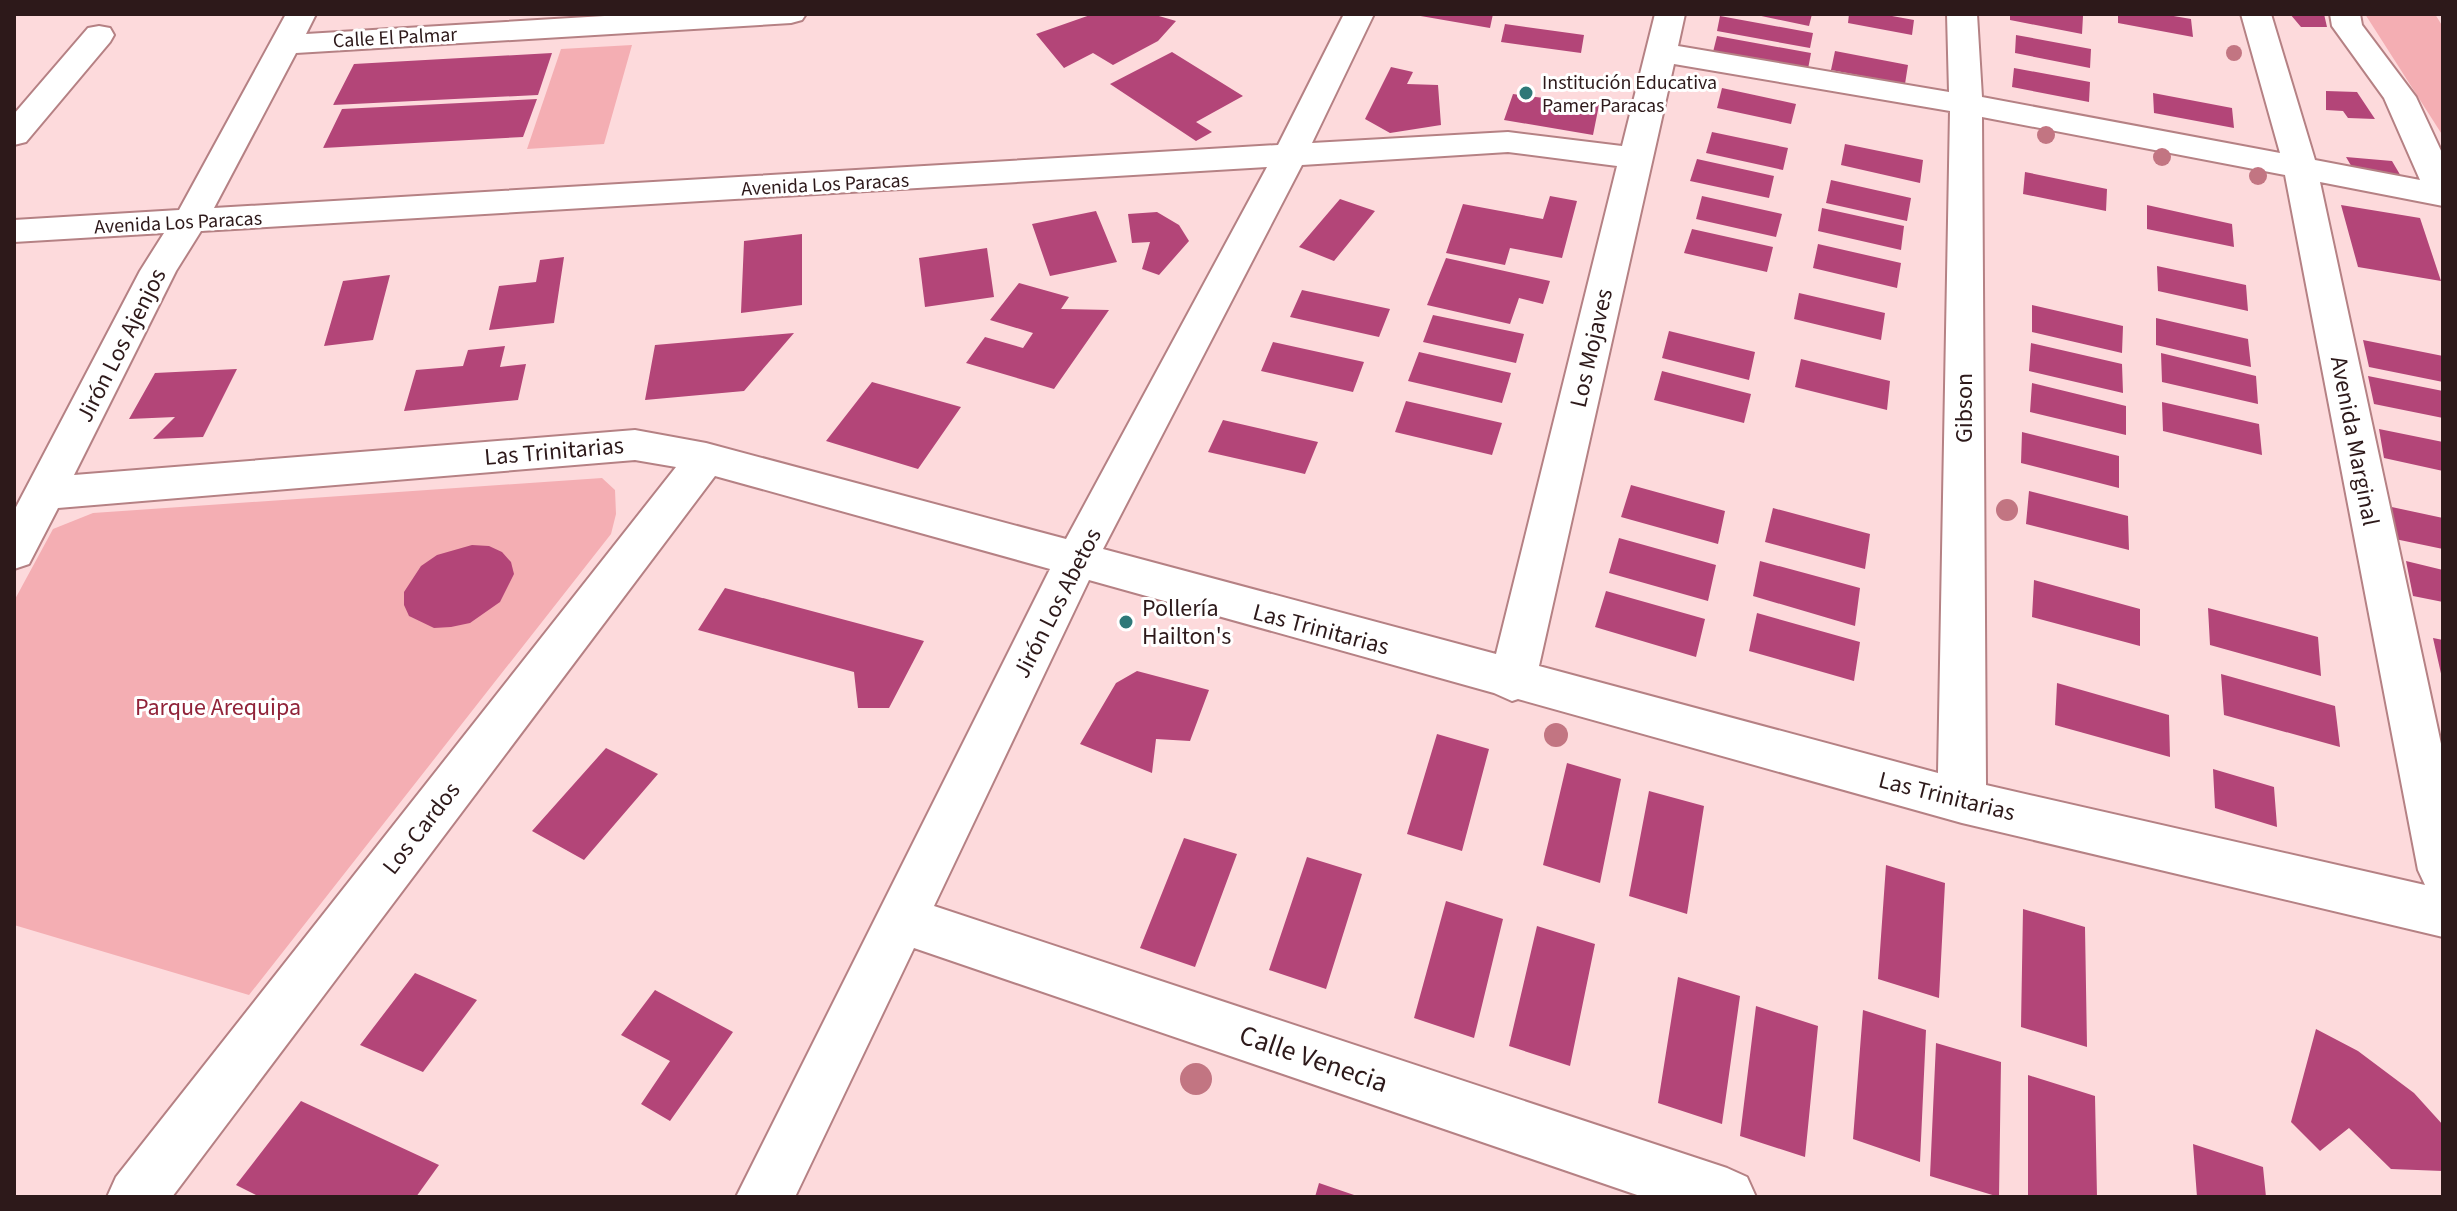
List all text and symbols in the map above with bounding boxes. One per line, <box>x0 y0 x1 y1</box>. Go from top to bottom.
street label: Calle El Palmar <box>332 21 458 55</box>
place label: Institución Educativa Pamer Paracas <box>1542 69 1717 120</box>
marker: Institución Educativa Pamer Paracas <box>1517 84 1535 102</box>
street label: Avenida Los Paracas <box>740 167 910 203</box>
street label: Avenida Los Paracas <box>93 205 263 241</box>
street label: Jirón Los Ajenjos <box>68 262 175 428</box>
street label: Los Mojaves <box>1561 285 1622 411</box>
street label: Avenida Marginal <box>2321 353 2388 529</box>
street label: Gibson <box>1947 373 1982 443</box>
street label: Las Trinitarias <box>483 428 625 475</box>
street label: Jirón Los Abetos <box>1005 522 1110 684</box>
place label: Pollería Hailton's <box>1142 591 1231 654</box>
street label: Las Trinitarias <box>1249 594 1393 664</box>
marker: Pollería Hailton's <box>1117 613 1135 631</box>
park label: Parque Arequipa <box>135 690 301 725</box>
street label: Las Trinitarias <box>1875 763 2019 830</box>
street label: Los Cardos <box>374 774 469 882</box>
street label: Calle Venecia <box>1234 1015 1393 1103</box>

